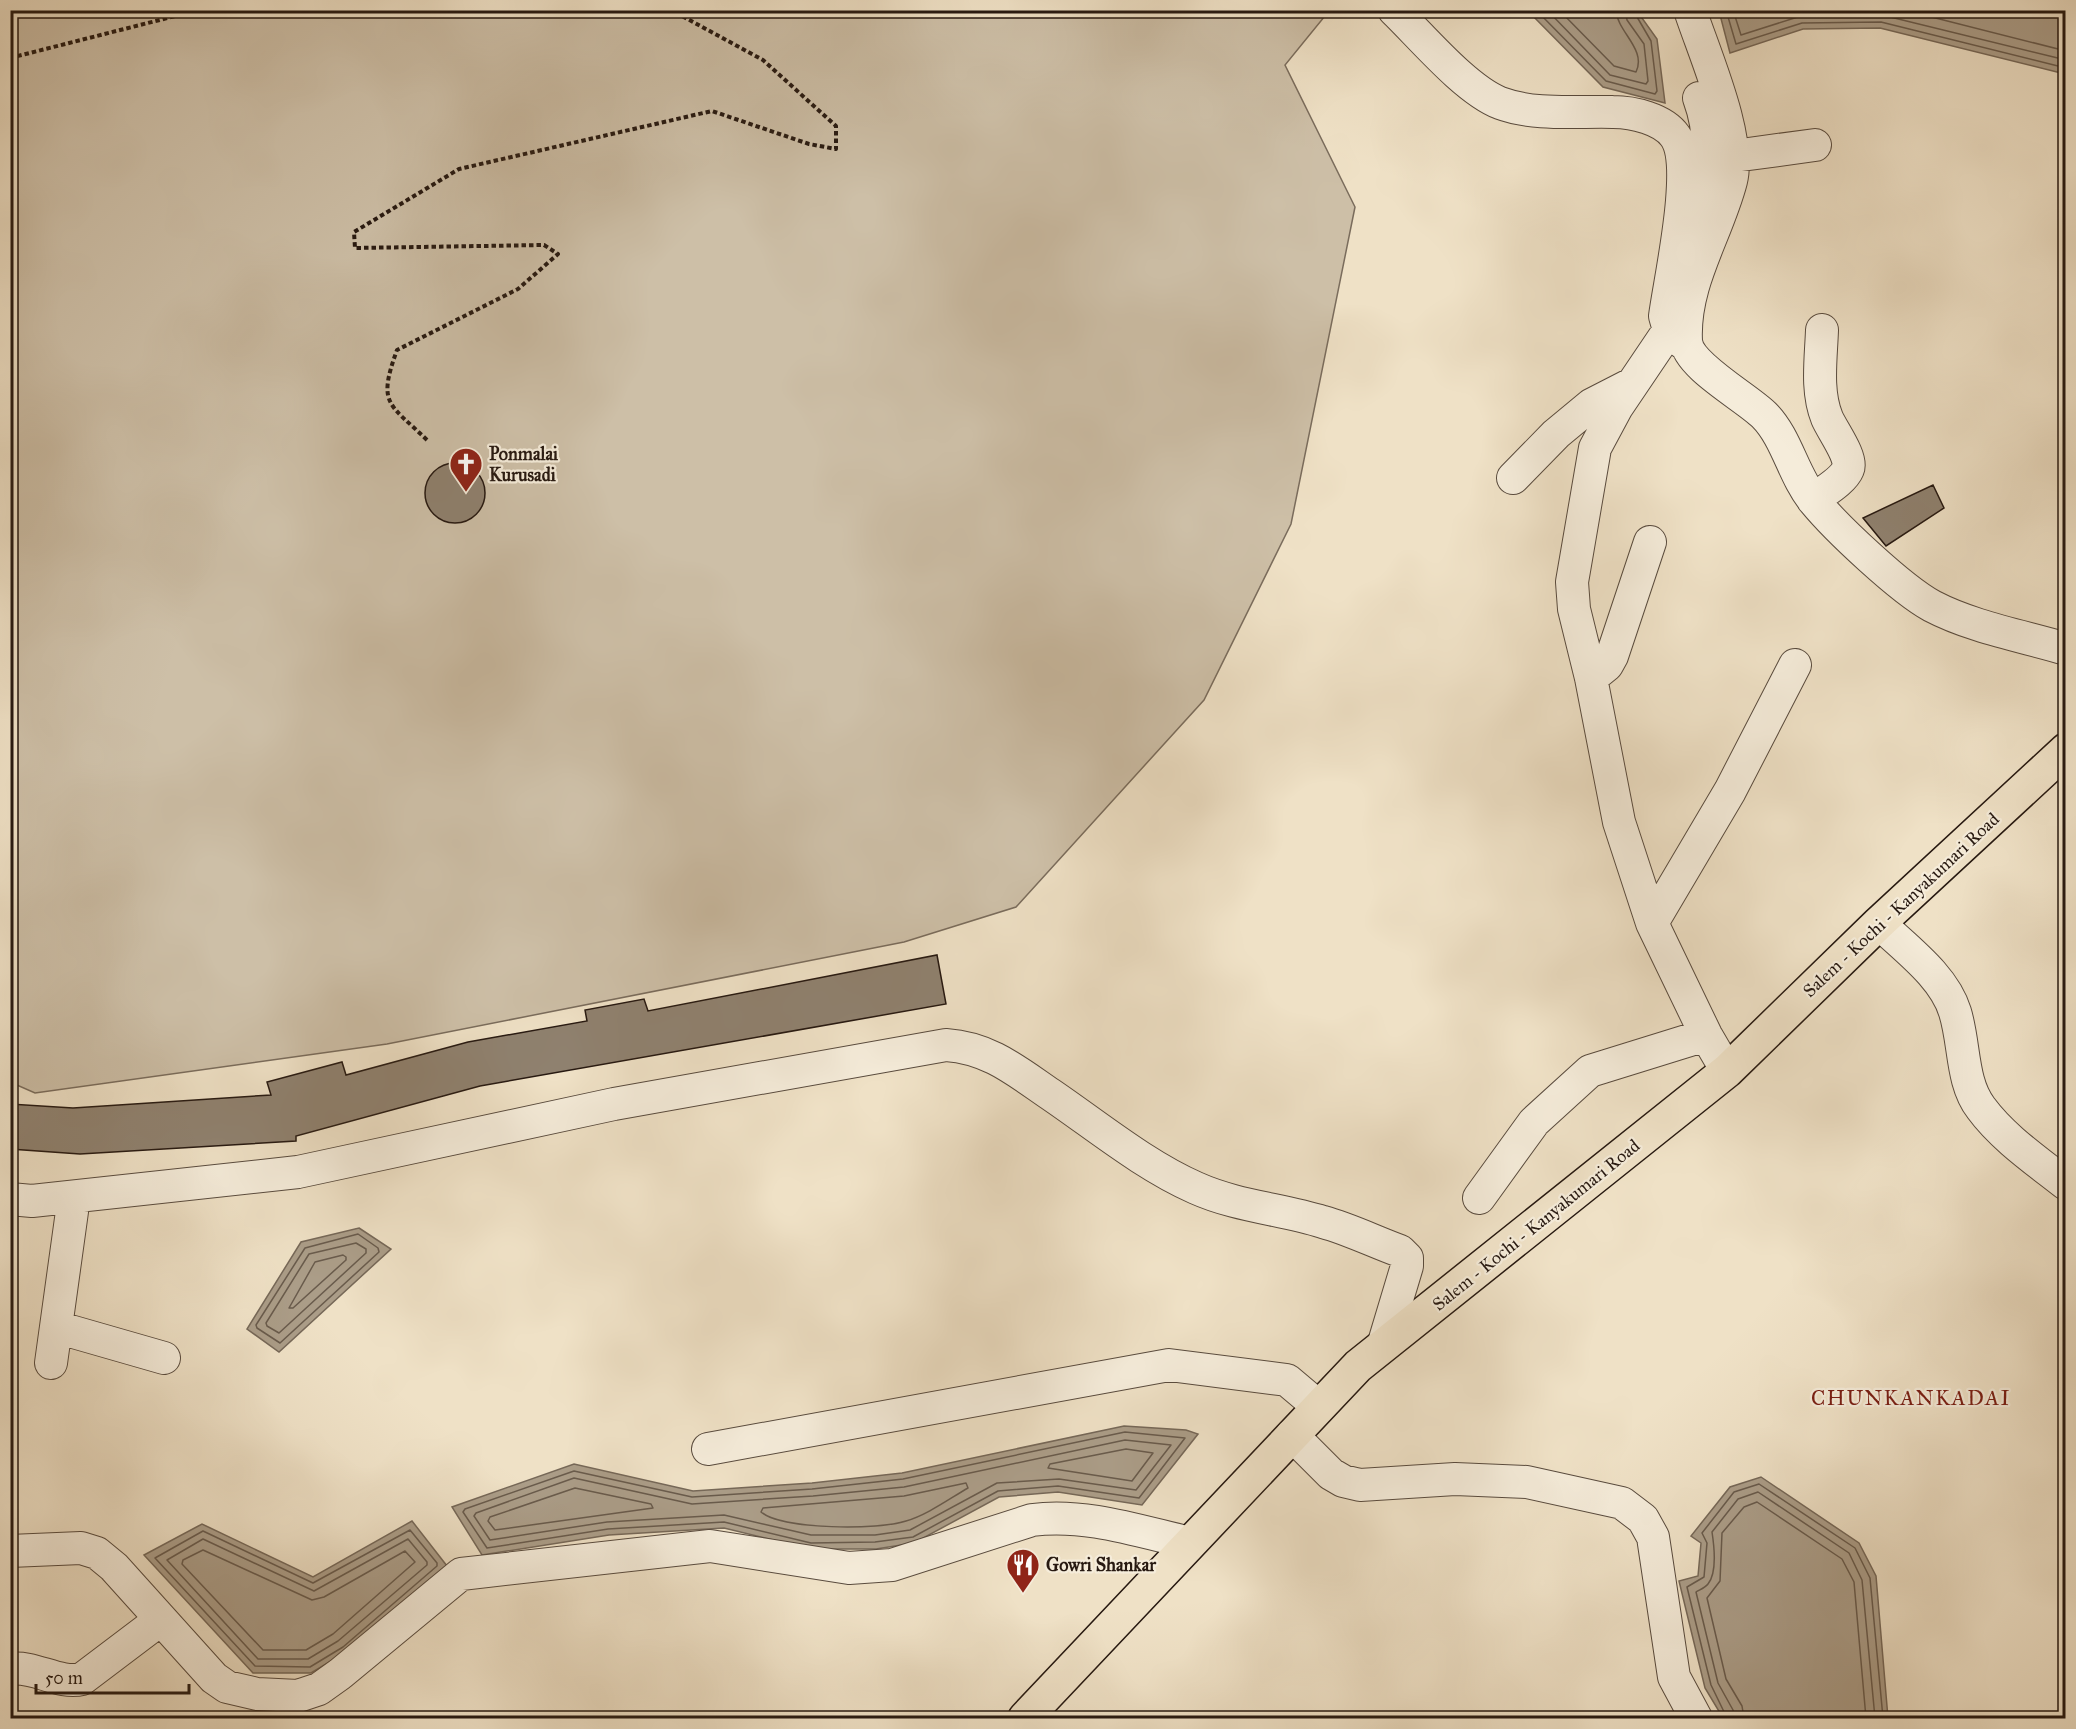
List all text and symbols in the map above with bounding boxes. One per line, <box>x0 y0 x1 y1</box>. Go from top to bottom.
place label: Ponmalai Kurusadi <box>489 443 559 486</box>
church icon: Ponmalai Kurusadi <box>448 446 484 493</box>
street label: Salem - Kochi - Kanyakumari Road <box>1798 808 2004 1002</box>
street label: Salem - Kochi - Kanyakumari Road <box>1428 1135 1644 1315</box>
district label: CHUNKANKADAI <box>1811 1385 2011 1411</box>
restaurant icon: Gowri Shankar <box>1005 1547 1041 1594</box>
place label: Gowri Shankar <box>1046 1554 1157 1576</box>
scale bar <box>36 1657 189 1695</box>
text: 50 m <box>45 1667 83 1689</box>

